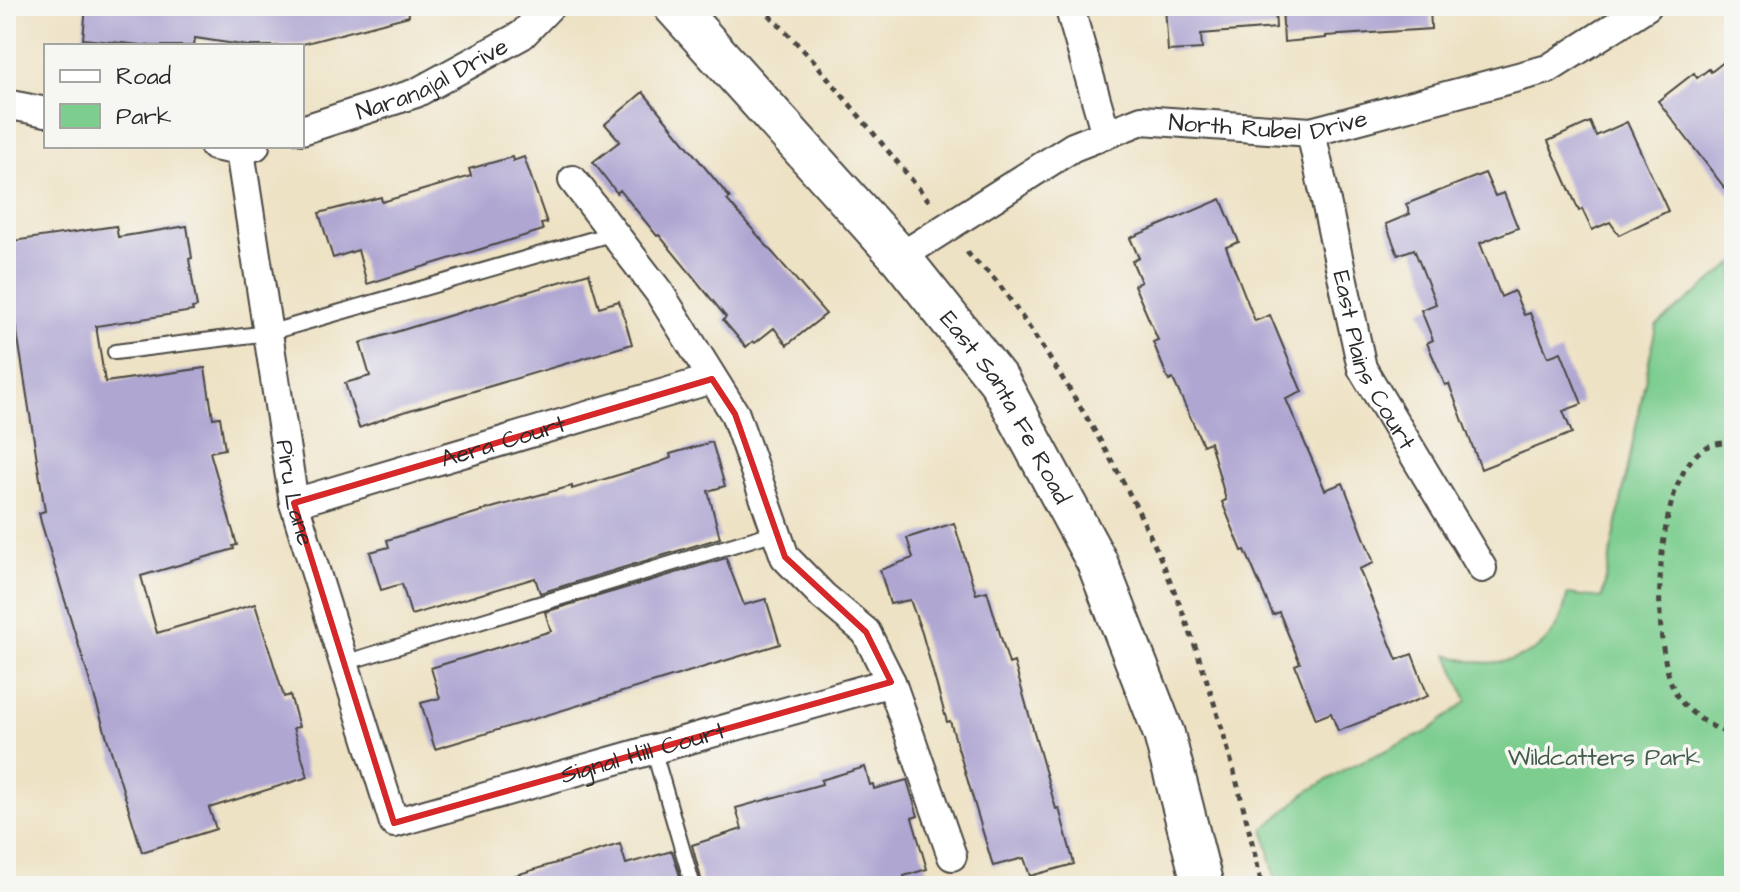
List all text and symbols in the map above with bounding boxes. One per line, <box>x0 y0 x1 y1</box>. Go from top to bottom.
street label: Naranajal Drive <box>352 30 515 129</box>
legend <box>44 44 304 148</box>
text: Road <box>116 60 171 94</box>
text: Park <box>116 100 172 134</box>
street label: North Rubel Drive <box>1168 102 1371 150</box>
street label: East Plains Court <box>1323 267 1423 457</box>
street label: East Santa Fe Road <box>931 304 1078 510</box>
street label: Aera Court <box>437 407 570 477</box>
street label: Piru Lane <box>266 437 322 550</box>
street label: Signal Hill Court <box>557 714 730 793</box>
park label: Wildcatters Park <box>1508 741 1700 775</box>

